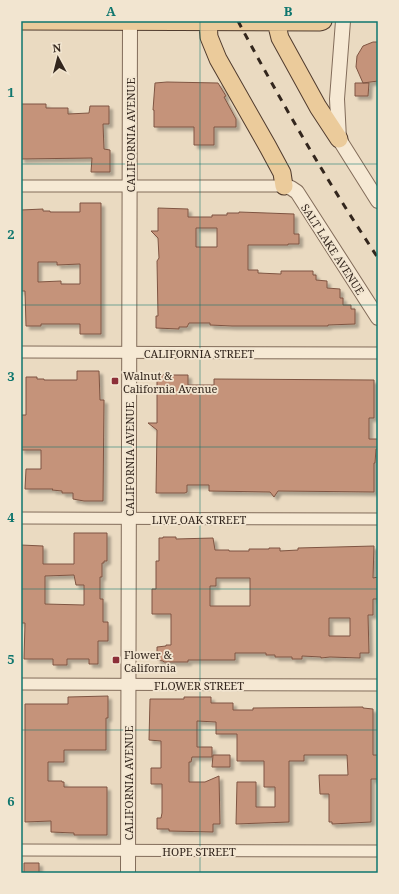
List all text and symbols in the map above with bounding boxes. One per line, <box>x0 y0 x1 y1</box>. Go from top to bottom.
text: A <box>106 2 116 20</box>
text: B <box>284 2 293 20</box>
north arrow <box>38 38 78 78</box>
text: N <box>52 40 62 56</box>
street label: CALIFORNIA AVENUE <box>123 78 138 192</box>
text: 1 <box>7 83 15 101</box>
street label: SALT LAKE AVENUE <box>298 201 368 297</box>
text: 2 <box>7 225 15 243</box>
street label: CALIFORNIA STREET <box>144 346 254 361</box>
text: 3 <box>7 367 15 385</box>
place label: Walnut & California Avenue <box>123 368 218 396</box>
marker: Walnut & California Avenue <box>110 376 120 386</box>
street label: CALIFORNIA AVENUE <box>122 402 137 516</box>
text: 4 <box>7 508 15 526</box>
street label: LIVE OAK STREET <box>152 512 246 527</box>
place label: Flower & California <box>124 647 176 675</box>
text: 5 <box>7 650 15 668</box>
marker: Flower & California <box>111 655 121 665</box>
street label: FLOWER STREET <box>154 678 244 693</box>
street label: CALIFORNIA AVENUE <box>121 726 136 840</box>
text: 6 <box>7 792 15 810</box>
street label: HOPE STREET <box>162 844 236 859</box>

